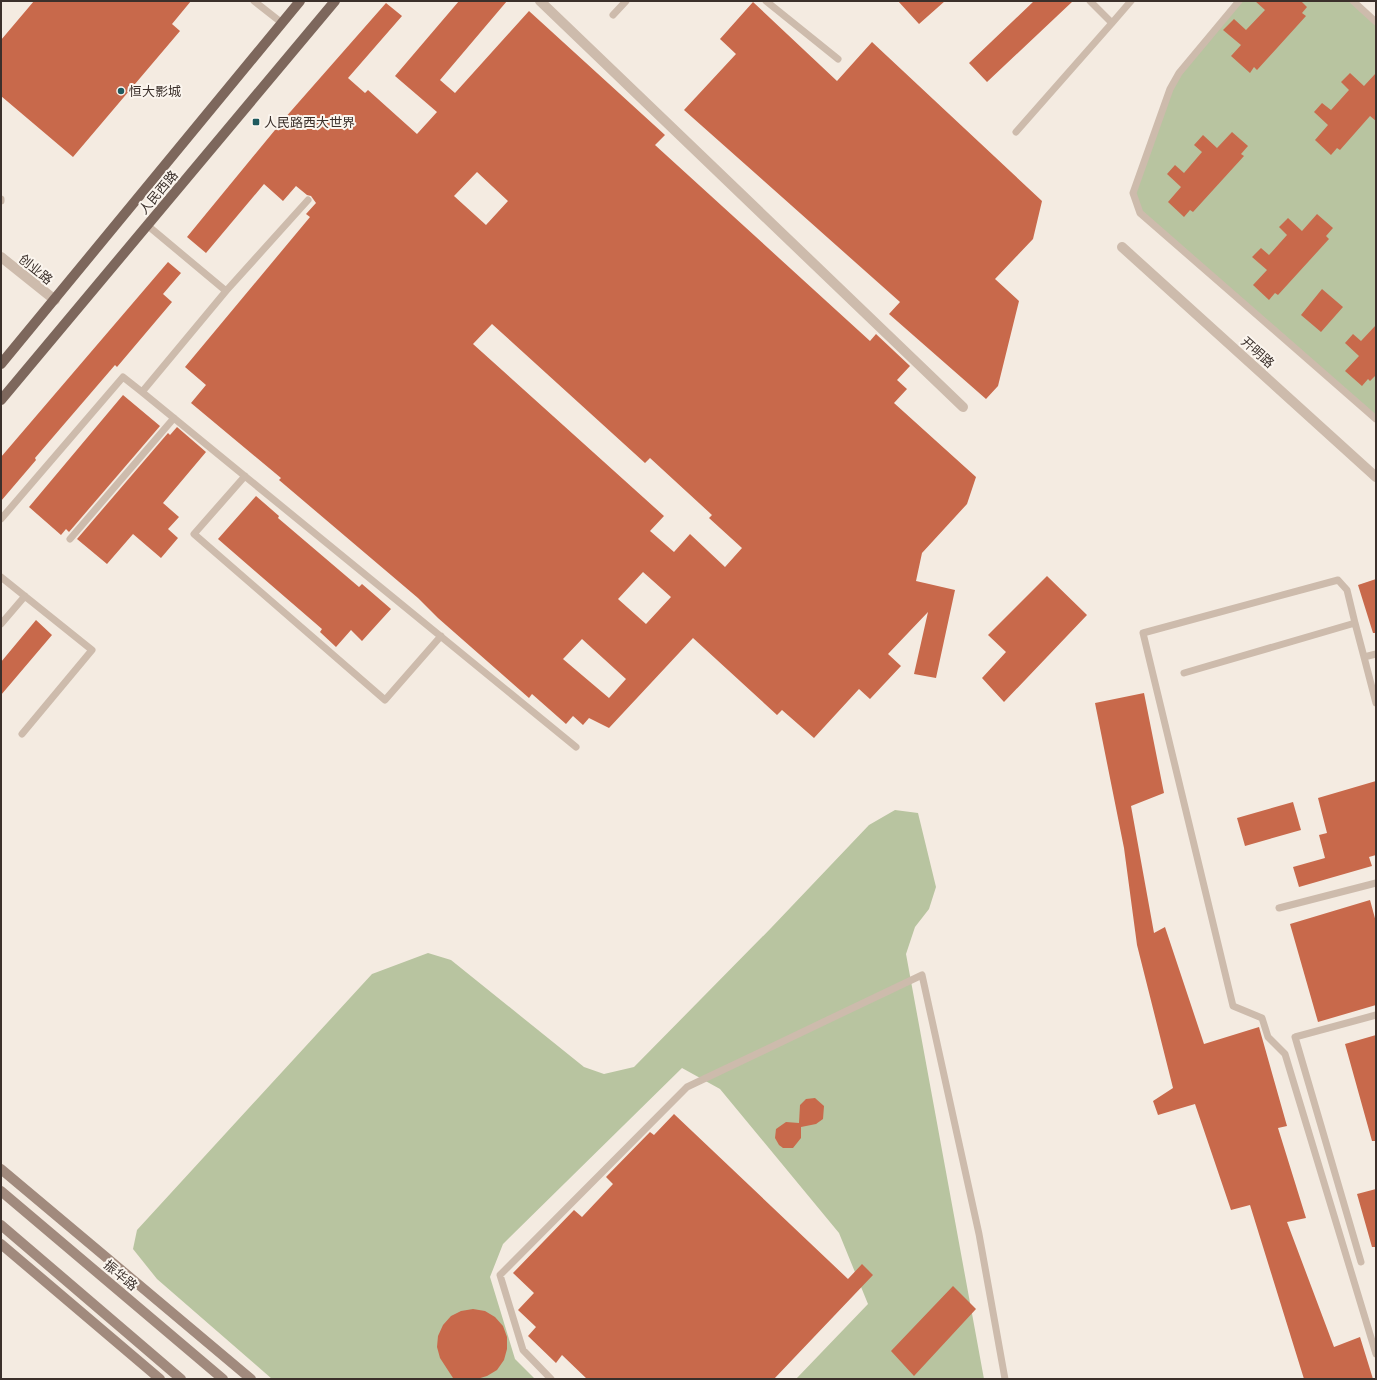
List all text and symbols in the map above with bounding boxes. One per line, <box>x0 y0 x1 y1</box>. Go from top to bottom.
place label: 恒大影城 <box>129 84 181 99</box>
marker: 恒大影城 <box>116 86 126 96</box>
place label: 人民路西大世界 <box>264 115 355 130</box>
marker: 人民路西大世界 <box>251 117 261 127</box>
street label: 人民西路 <box>136 168 181 217</box>
street label: 创业路 <box>16 251 56 287</box>
street label: 开明路 <box>1238 334 1277 371</box>
street label: 振华路 <box>101 1257 140 1294</box>

